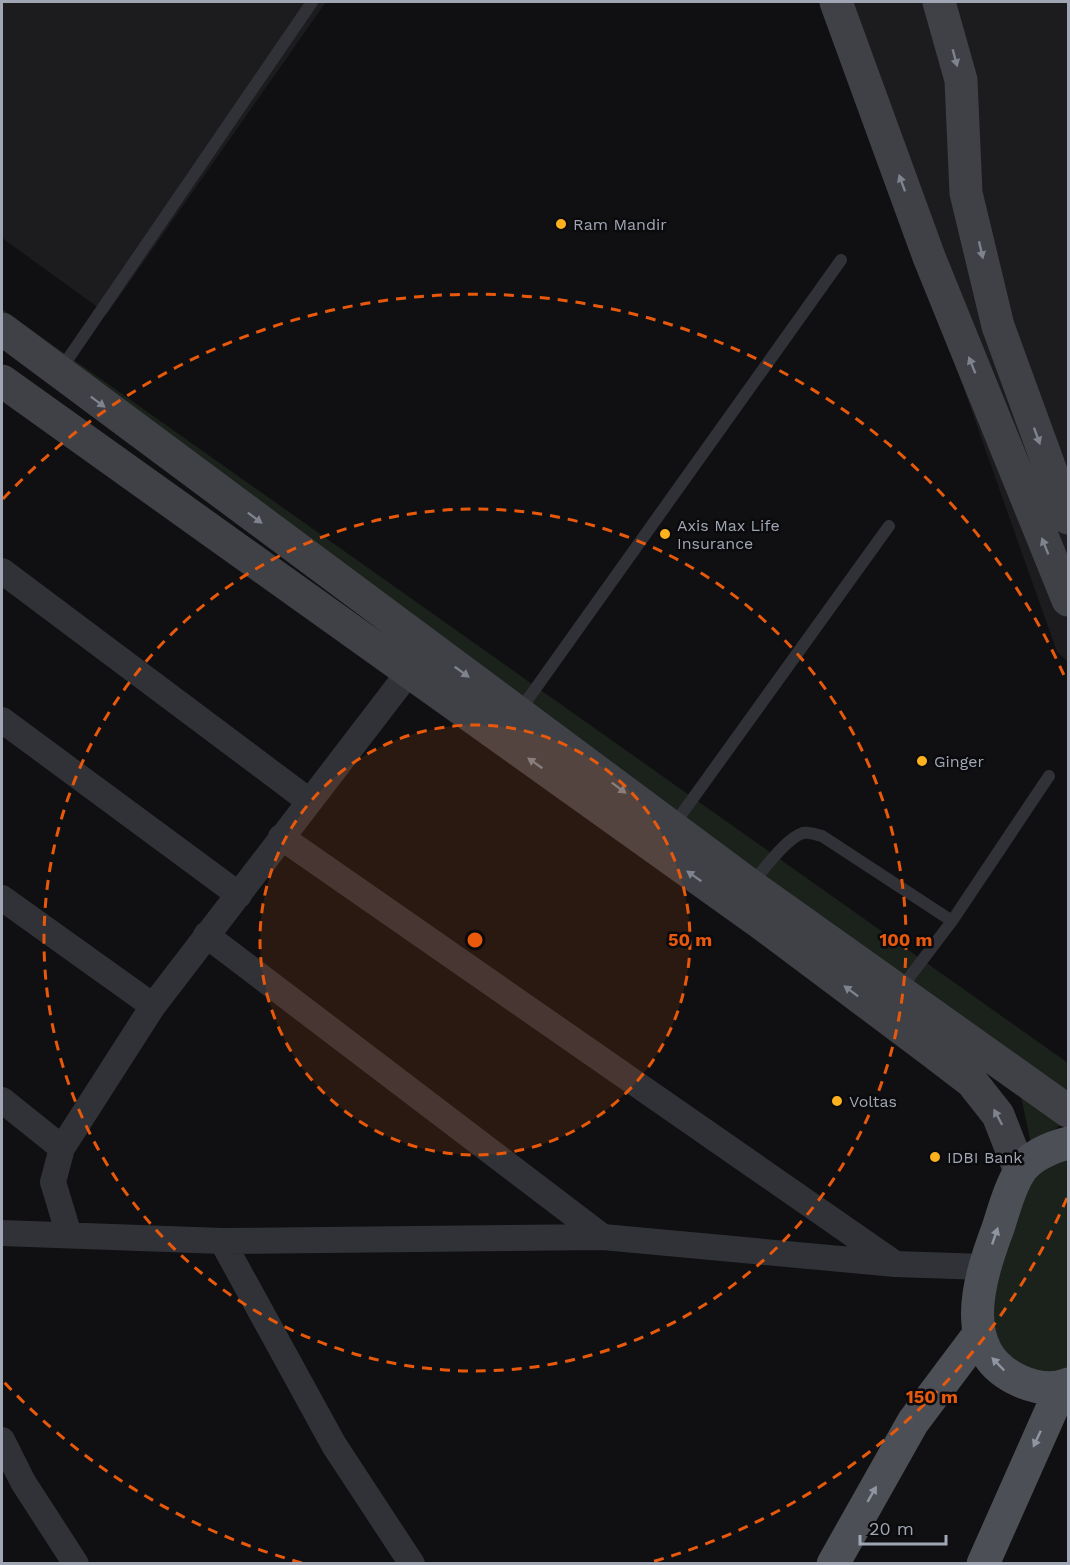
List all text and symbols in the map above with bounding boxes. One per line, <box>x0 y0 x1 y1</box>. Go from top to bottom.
one-way arrow <box>951 49 960 67</box>
one-way arrow <box>897 174 907 192</box>
place label: Ram Mandir <box>573 215 667 234</box>
marker: Ram Mandir <box>554 217 568 231</box>
one-way arrow <box>977 241 986 260</box>
one-way arrow <box>967 356 976 374</box>
one-way arrow <box>90 396 106 408</box>
one-way arrow <box>1033 427 1043 445</box>
one-way arrow <box>247 512 263 524</box>
place label: Axis Max Life Insurance <box>677 516 780 553</box>
marker: Axis Max Life Insurance <box>658 527 672 541</box>
one-way arrow <box>1040 537 1049 555</box>
one-way arrow <box>455 665 470 677</box>
place label: Ginger <box>934 752 984 771</box>
marker: Ginger <box>915 754 929 768</box>
one-way arrow <box>527 758 543 769</box>
one-way arrow <box>611 781 627 794</box>
one-way arrow <box>686 870 702 882</box>
text: 50 m <box>668 929 712 950</box>
text: 100 m <box>879 929 933 950</box>
centre of rings <box>465 930 485 950</box>
one-way arrow <box>844 985 859 997</box>
place label: Voltas <box>849 1092 897 1111</box>
marker: Voltas <box>830 1094 844 1108</box>
one-way arrow <box>993 1108 1003 1125</box>
place label: IDBI Bank <box>947 1148 1022 1167</box>
marker: IDBI Bank <box>928 1150 942 1164</box>
one-way arrow <box>991 1227 1000 1245</box>
one-way arrow <box>992 1358 1006 1372</box>
text: 150 m <box>906 1386 958 1407</box>
one-way arrow <box>1033 1431 1042 1448</box>
one-way arrow <box>867 1486 877 1503</box>
scale bar <box>860 1508 946 1546</box>
text: 20 m <box>869 1518 914 1539</box>

